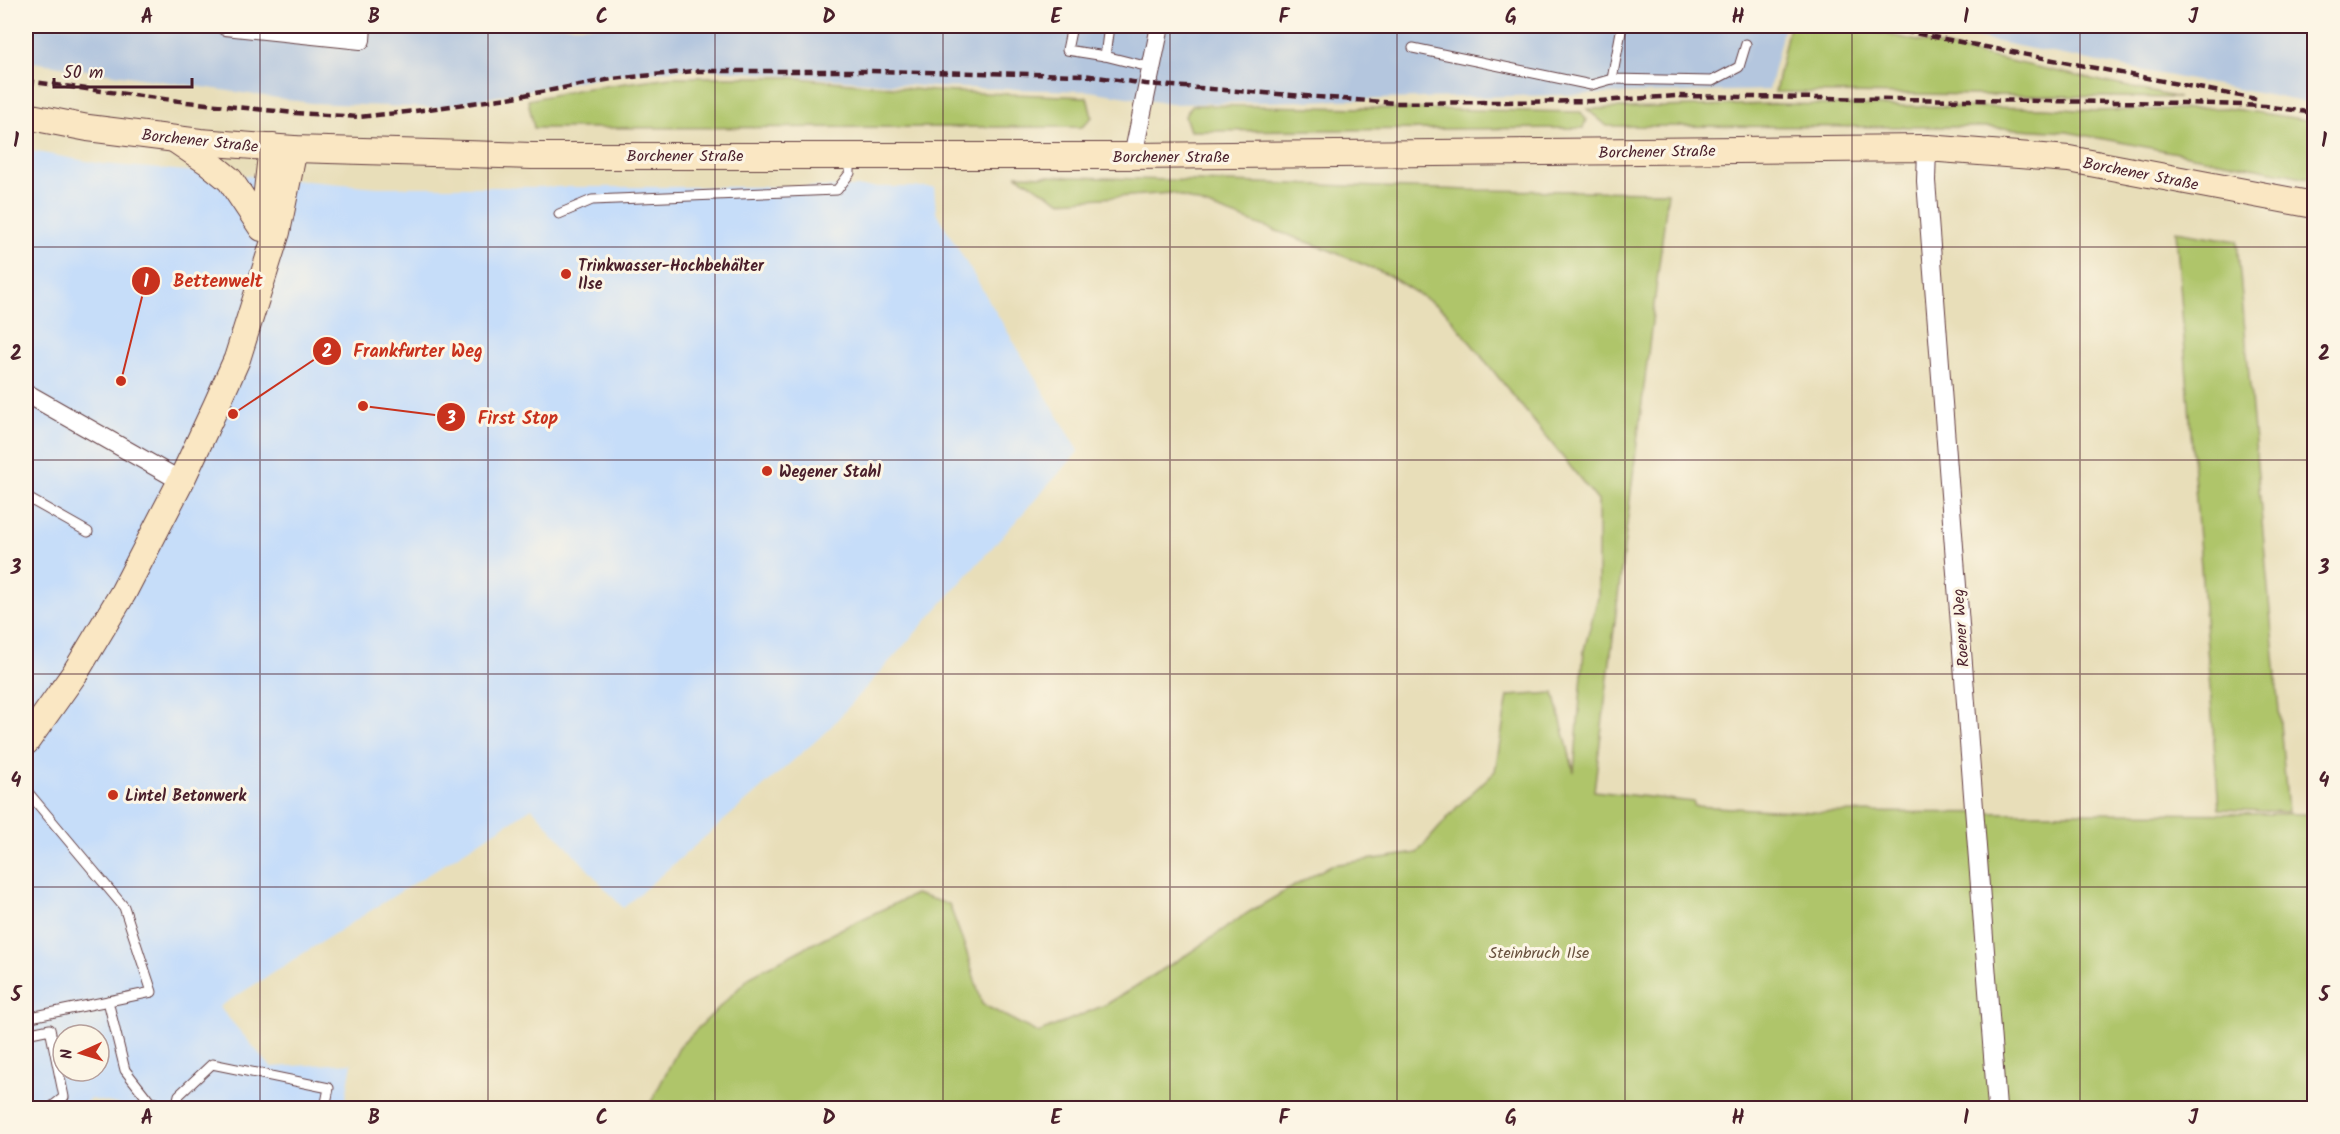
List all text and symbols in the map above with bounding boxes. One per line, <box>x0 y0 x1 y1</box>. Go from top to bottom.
text: A <box>141 2 153 34</box>
text: B <box>368 2 380 34</box>
text: C <box>596 2 608 34</box>
text: D <box>822 2 836 34</box>
text: E <box>1050 2 1062 34</box>
text: F <box>1279 2 1291 34</box>
text: G <box>1505 2 1517 34</box>
text: H <box>1731 2 1745 34</box>
text: I <box>1963 2 1969 34</box>
text: J <box>2188 2 2199 34</box>
scale bar <box>54 51 192 89</box>
text: 50 m <box>63 59 103 88</box>
street label: Borchener Straße <box>140 123 259 160</box>
text: 1 <box>13 126 19 158</box>
text: 1 <box>2321 126 2327 158</box>
street label: Borchener Straße <box>1598 139 1716 166</box>
street label: Borchener Straße <box>626 144 744 169</box>
street label: Borchener Straße <box>1112 145 1230 170</box>
street label: Borchener Straße <box>2081 151 2201 198</box>
place label: Trinkwasser-Hochbehälter Ilse <box>578 254 765 297</box>
callout: Bettenwelt <box>131 263 275 299</box>
marker: Trinkwasser-Hochbehälter Ilse <box>559 267 573 281</box>
text: 1 <box>143 268 149 297</box>
text: Bettenwelt <box>173 268 264 297</box>
callout: Frankfurter Weg <box>312 333 495 369</box>
text: 2 <box>322 338 332 367</box>
text: Frankfurter Weg <box>353 338 483 367</box>
text: 2 <box>10 339 22 371</box>
text: 2 <box>2318 339 2330 371</box>
callout: First Stop <box>436 399 570 435</box>
text: 3 <box>445 405 456 434</box>
text: First Stop <box>478 405 558 434</box>
place label: Wegener Stahl <box>779 460 882 485</box>
marker: Wegener Stahl <box>760 464 774 478</box>
text: 3 <box>10 553 22 585</box>
text: 3 <box>2318 553 2330 585</box>
street label: Roener Weg <box>1946 588 1977 668</box>
text: 4 <box>11 766 22 798</box>
text: 4 <box>2319 766 2330 798</box>
place label: Lintel Betonwerk <box>125 784 247 809</box>
marker: Lintel Betonwerk <box>106 788 120 802</box>
park label: Steinbruch Ilse <box>1489 941 1589 966</box>
text: 5 <box>10 980 23 1012</box>
text: 5 <box>2318 980 2331 1012</box>
north arrow <box>51 1023 111 1083</box>
text: N <box>55 1048 80 1060</box>
text: A <box>141 1103 153 1134</box>
text: B <box>368 1103 380 1134</box>
text: C <box>596 1103 608 1134</box>
text: D <box>822 1103 836 1134</box>
text: E <box>1050 1103 1062 1134</box>
text: F <box>1279 1103 1291 1134</box>
text: G <box>1505 1103 1517 1134</box>
text: H <box>1731 1103 1745 1134</box>
text: I <box>1963 1103 1969 1134</box>
text: J <box>2188 1103 2199 1134</box>

